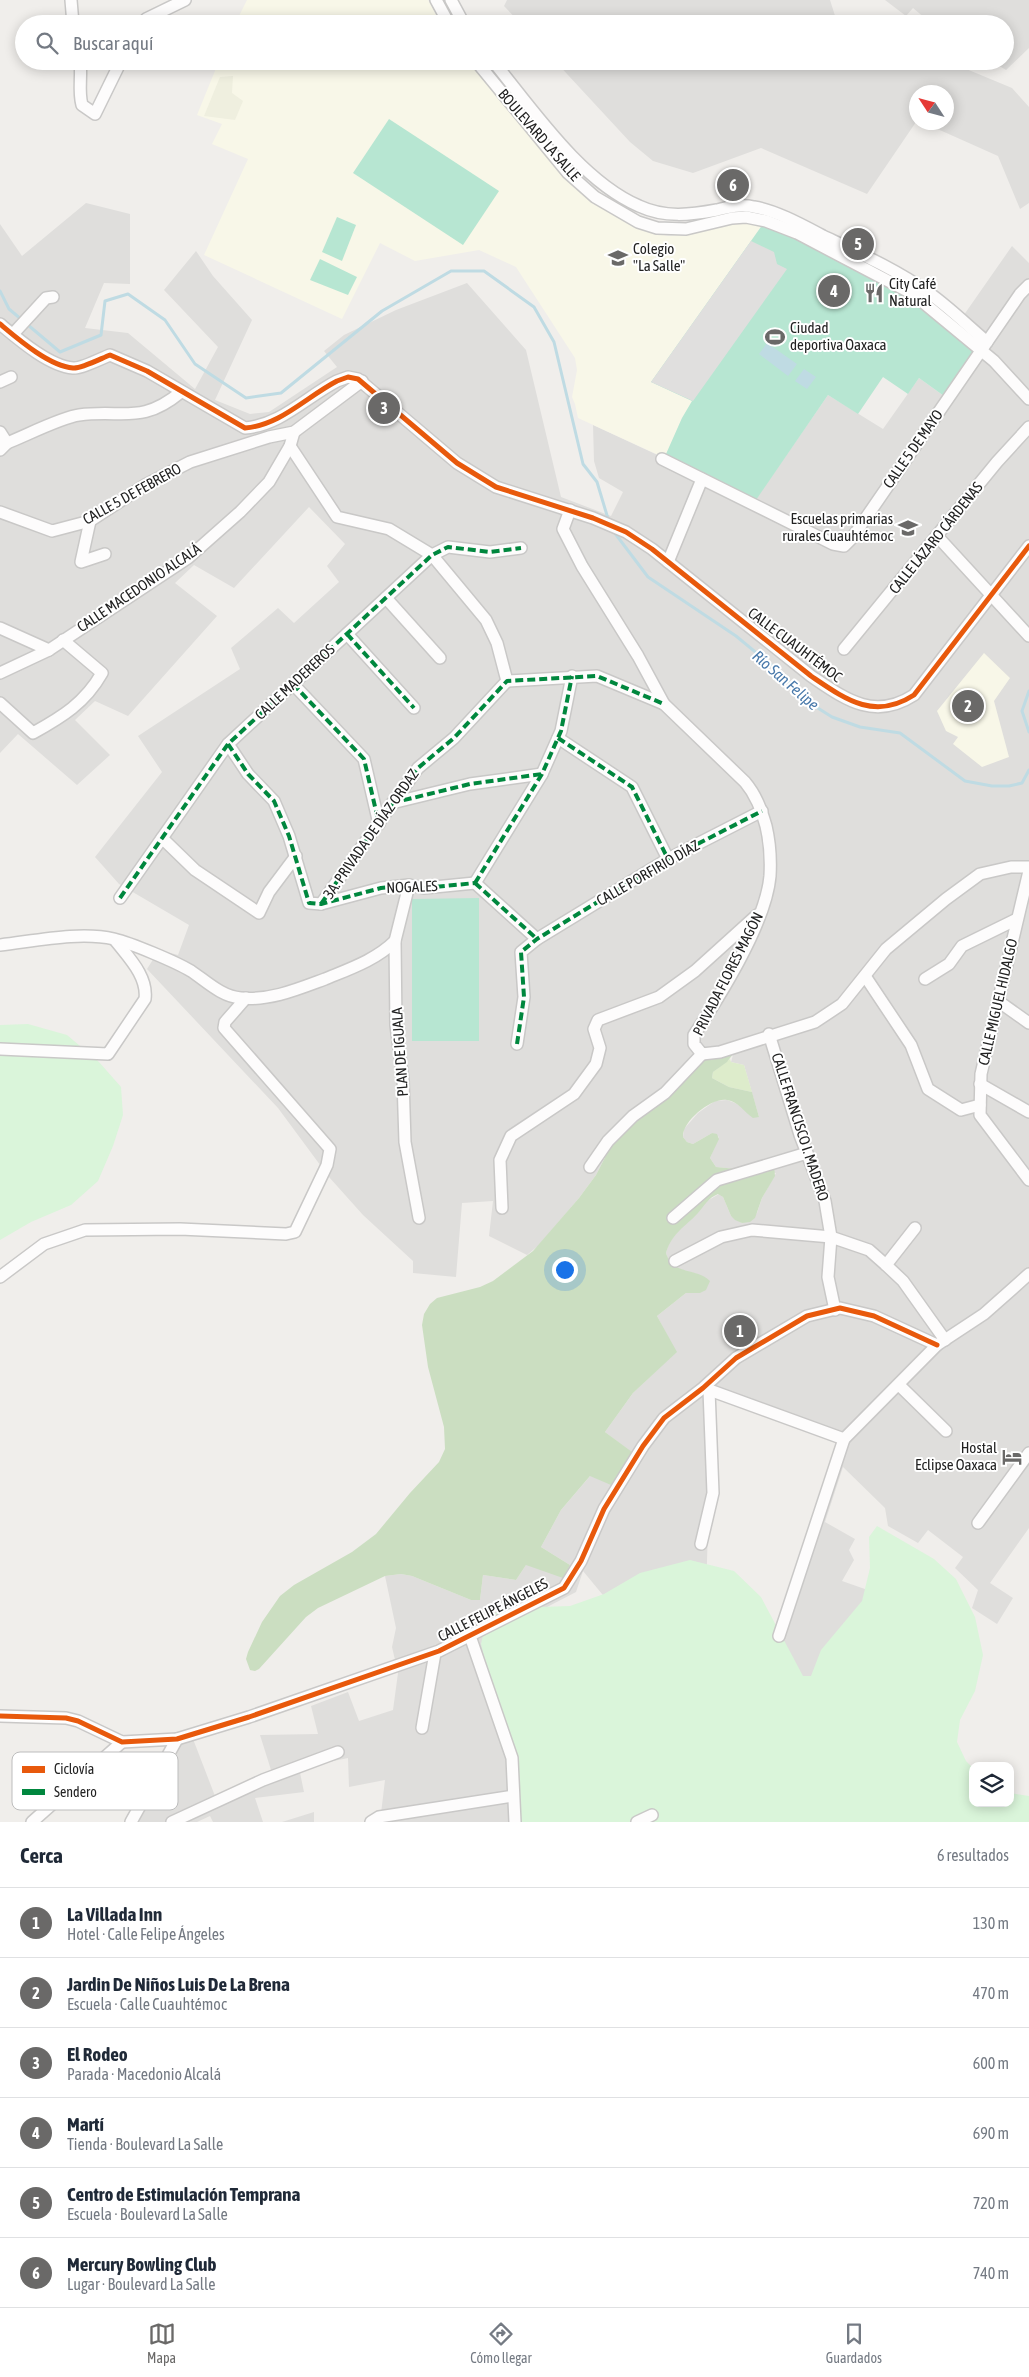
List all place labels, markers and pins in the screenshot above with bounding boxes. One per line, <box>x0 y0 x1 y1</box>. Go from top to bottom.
pin: 6 <box>717 166 749 204</box>
pin: 5 <box>842 225 874 263</box>
place label: Colegio "La Salle" <box>633 240 685 274</box>
school or university icon: Colegio "La Salle" <box>607 247 629 269</box>
pin: 4 <box>818 272 850 310</box>
place label: City Café Natural <box>889 275 937 309</box>
restaurant icon: City Café Natural <box>863 282 885 304</box>
place label: Ciudad deportiva Oaxaca <box>790 319 887 353</box>
sports icon: Ciudad deportiva Oaxaca <box>764 326 786 348</box>
pin: 3 <box>368 389 400 427</box>
place label: Escuelas primarias rurales Cuauhtémoc <box>782 510 893 544</box>
school or university icon: Escuelas primarias rurales Cuauhtémoc <box>897 517 919 539</box>
pin: 2 <box>952 687 984 725</box>
pin: 1 <box>724 1312 756 1350</box>
place label: Hostal Eclipse Oaxaca <box>915 1439 997 1473</box>
hotel icon: Hostal Eclipse Oaxaca <box>1001 1446 1023 1468</box>

